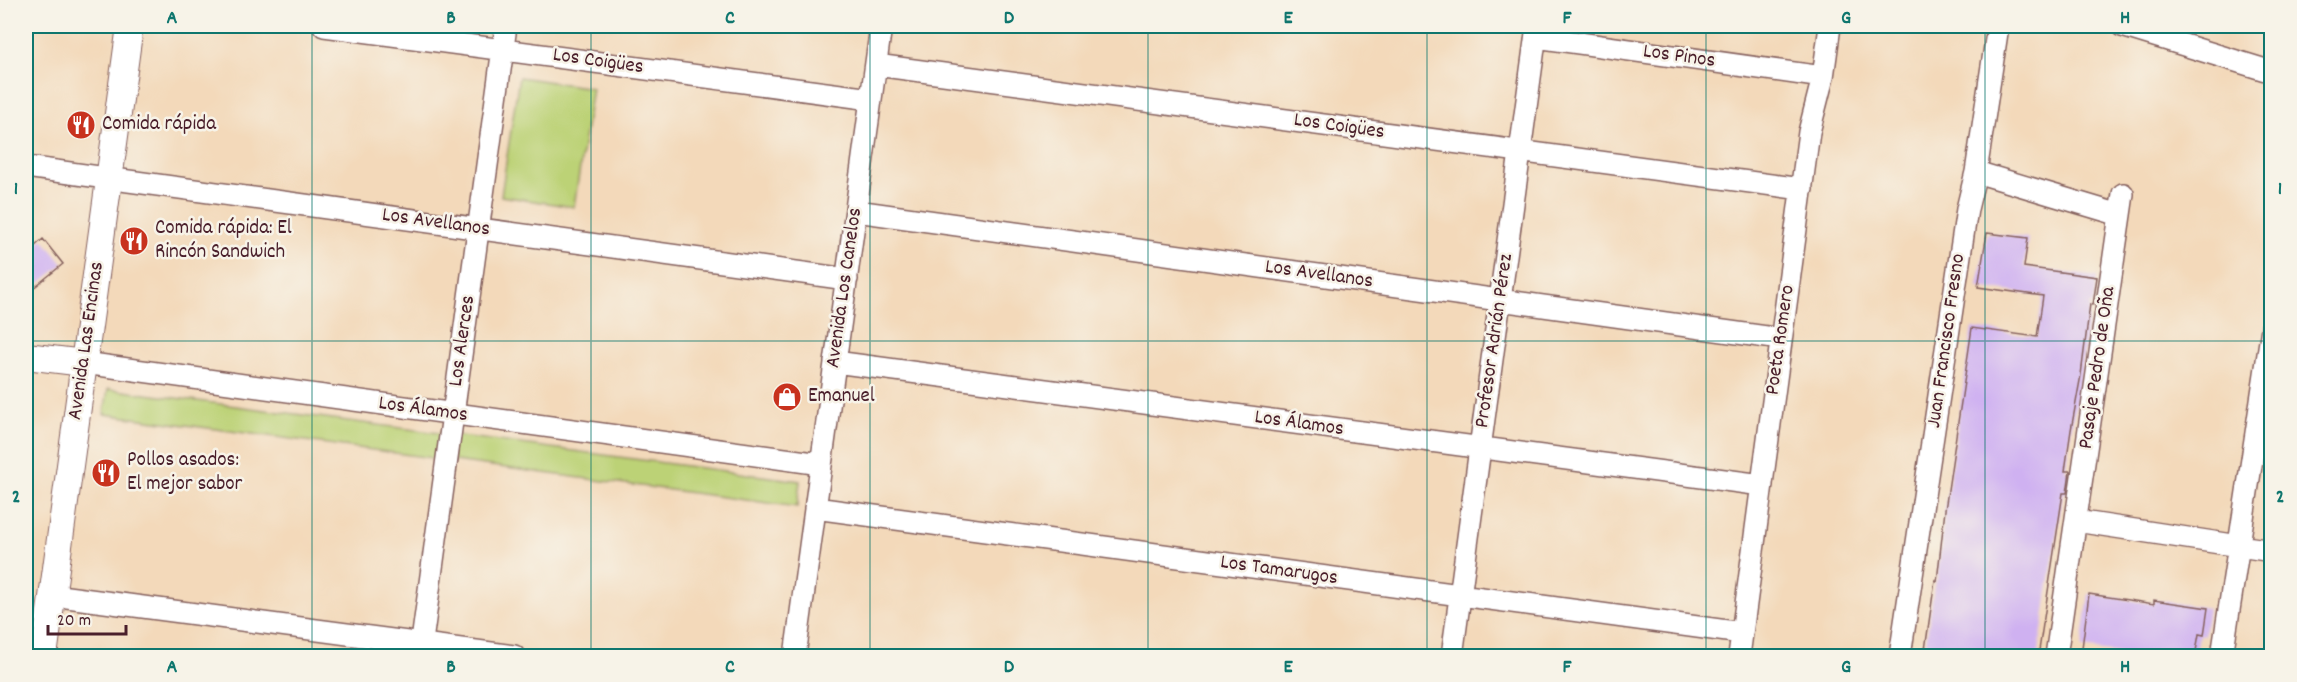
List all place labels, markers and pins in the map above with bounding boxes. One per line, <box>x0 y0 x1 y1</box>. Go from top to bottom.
restaurant icon: Comida rápida <box>65 109 97 141</box>
place label: Comida rápida <box>102 110 217 140</box>
place label: Comida rápida: El Rincón Sandwich <box>155 214 292 268</box>
restaurant icon: Comida rápida: El Rincón Sandwich <box>118 225 150 257</box>
shop icon: Emanuel <box>771 381 803 413</box>
place label: Emanuel <box>808 382 875 412</box>
place label: Pollos asados: El mejor sabor <box>127 446 243 500</box>
restaurant icon: Pollos asados: El mejor sabor <box>90 457 122 489</box>

